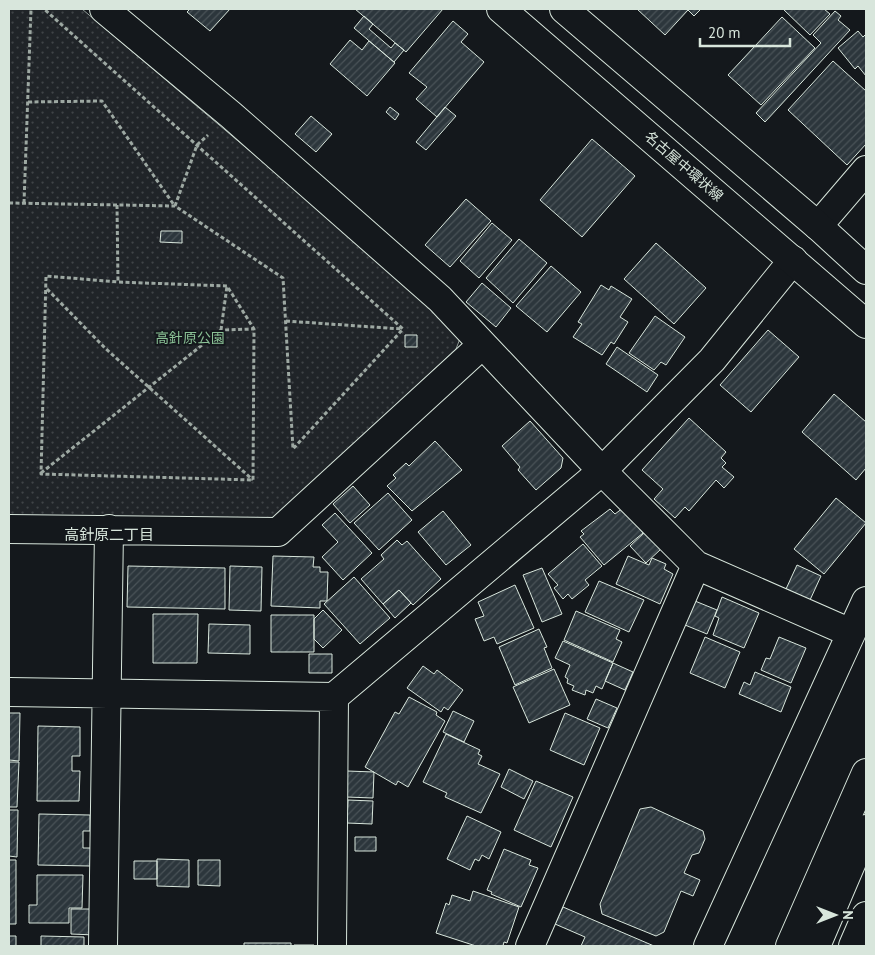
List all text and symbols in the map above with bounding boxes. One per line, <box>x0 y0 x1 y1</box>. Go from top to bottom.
scale bar <box>700 15 790 47</box>
text: 20 m <box>708 23 741 42</box>
street label: 名古屋中環状線 <box>641 127 727 205</box>
park label: 高針原公園 <box>155 329 225 347</box>
district label: 高針原二丁目 <box>64 525 154 544</box>
north arrow <box>810 890 860 940</box>
text: N <box>839 910 857 920</box>

